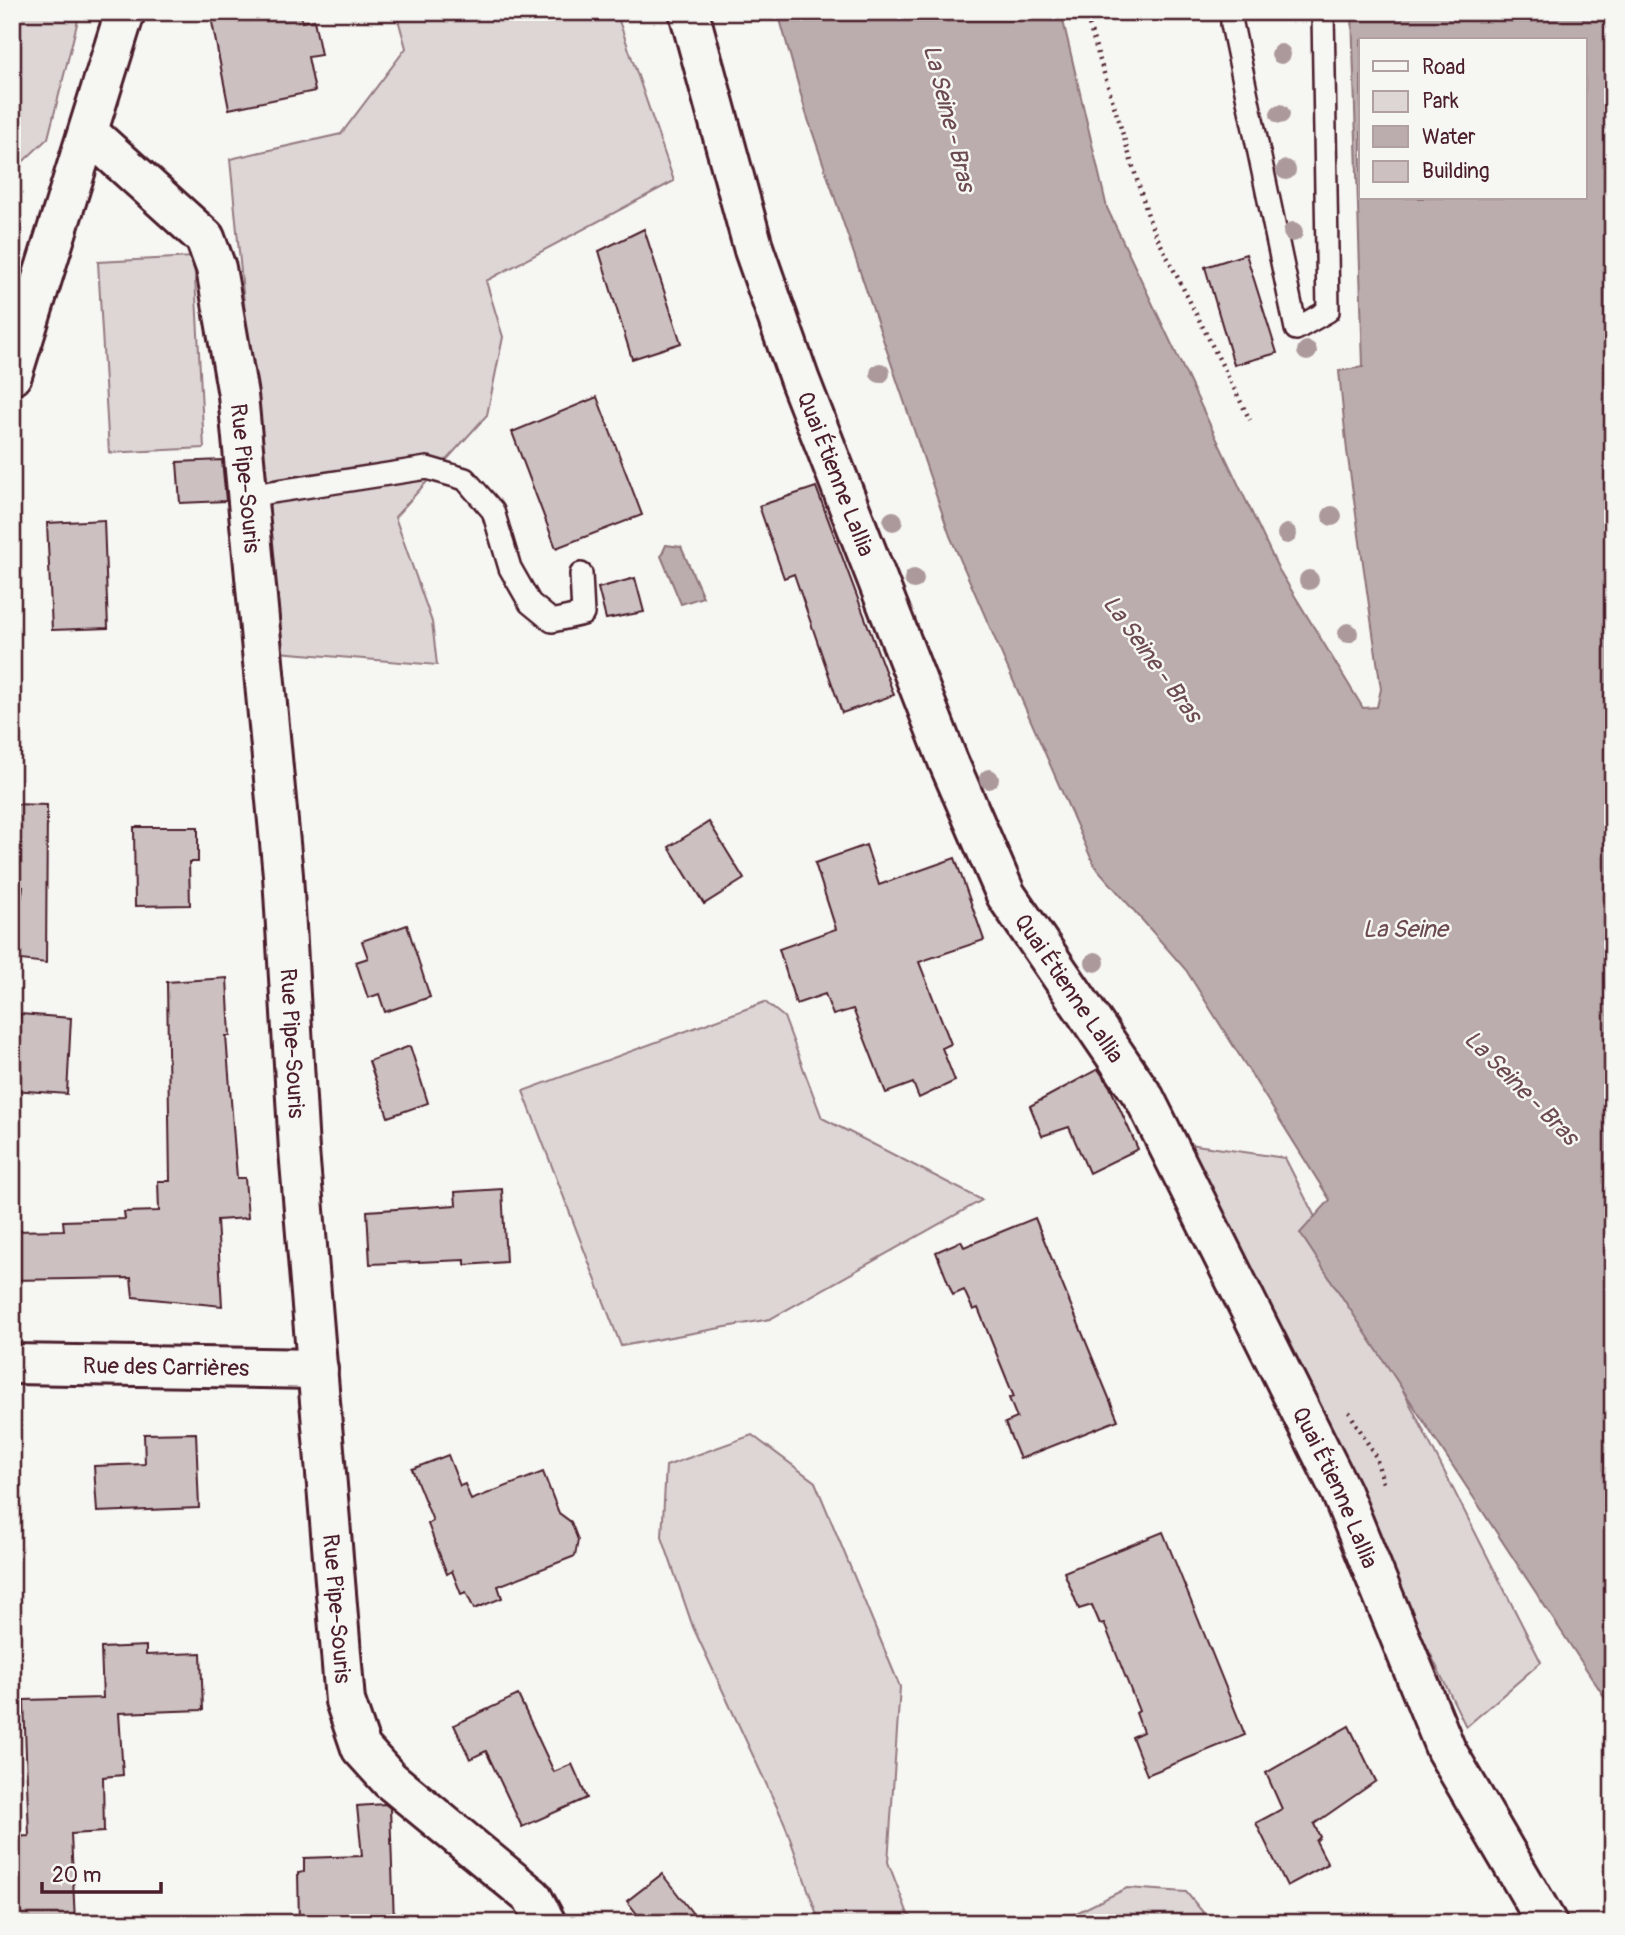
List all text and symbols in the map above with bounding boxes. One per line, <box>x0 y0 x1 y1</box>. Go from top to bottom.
legend <box>1359 38 1586 200</box>
water label: La Seine - Bras <box>917 42 982 196</box>
text: Road <box>1422 54 1466 81</box>
text: Park <box>1422 88 1459 115</box>
text: Water <box>1422 124 1476 151</box>
text: Building <box>1422 158 1489 185</box>
street label: Quai Étienne Lallia <box>791 387 881 560</box>
street label: Rue Pipe-Souris <box>224 402 267 554</box>
water label: La Seine - Bras <box>1096 590 1209 730</box>
street label: Quai Étienne Lallia <box>1008 908 1131 1068</box>
water label: La Seine <box>1362 915 1450 944</box>
street label: Rue Pipe-Souris <box>274 968 312 1119</box>
water label: La Seine - Bras <box>1458 1025 1586 1153</box>
street label: Rue des Carrières <box>83 1351 249 1382</box>
street label: Quai Étienne Lallia <box>1286 1402 1385 1572</box>
street label: Rue Pipe-Souris <box>317 1533 358 1684</box>
scale bar <box>42 1851 161 1895</box>
text: 20 m <box>52 1862 101 1889</box>

